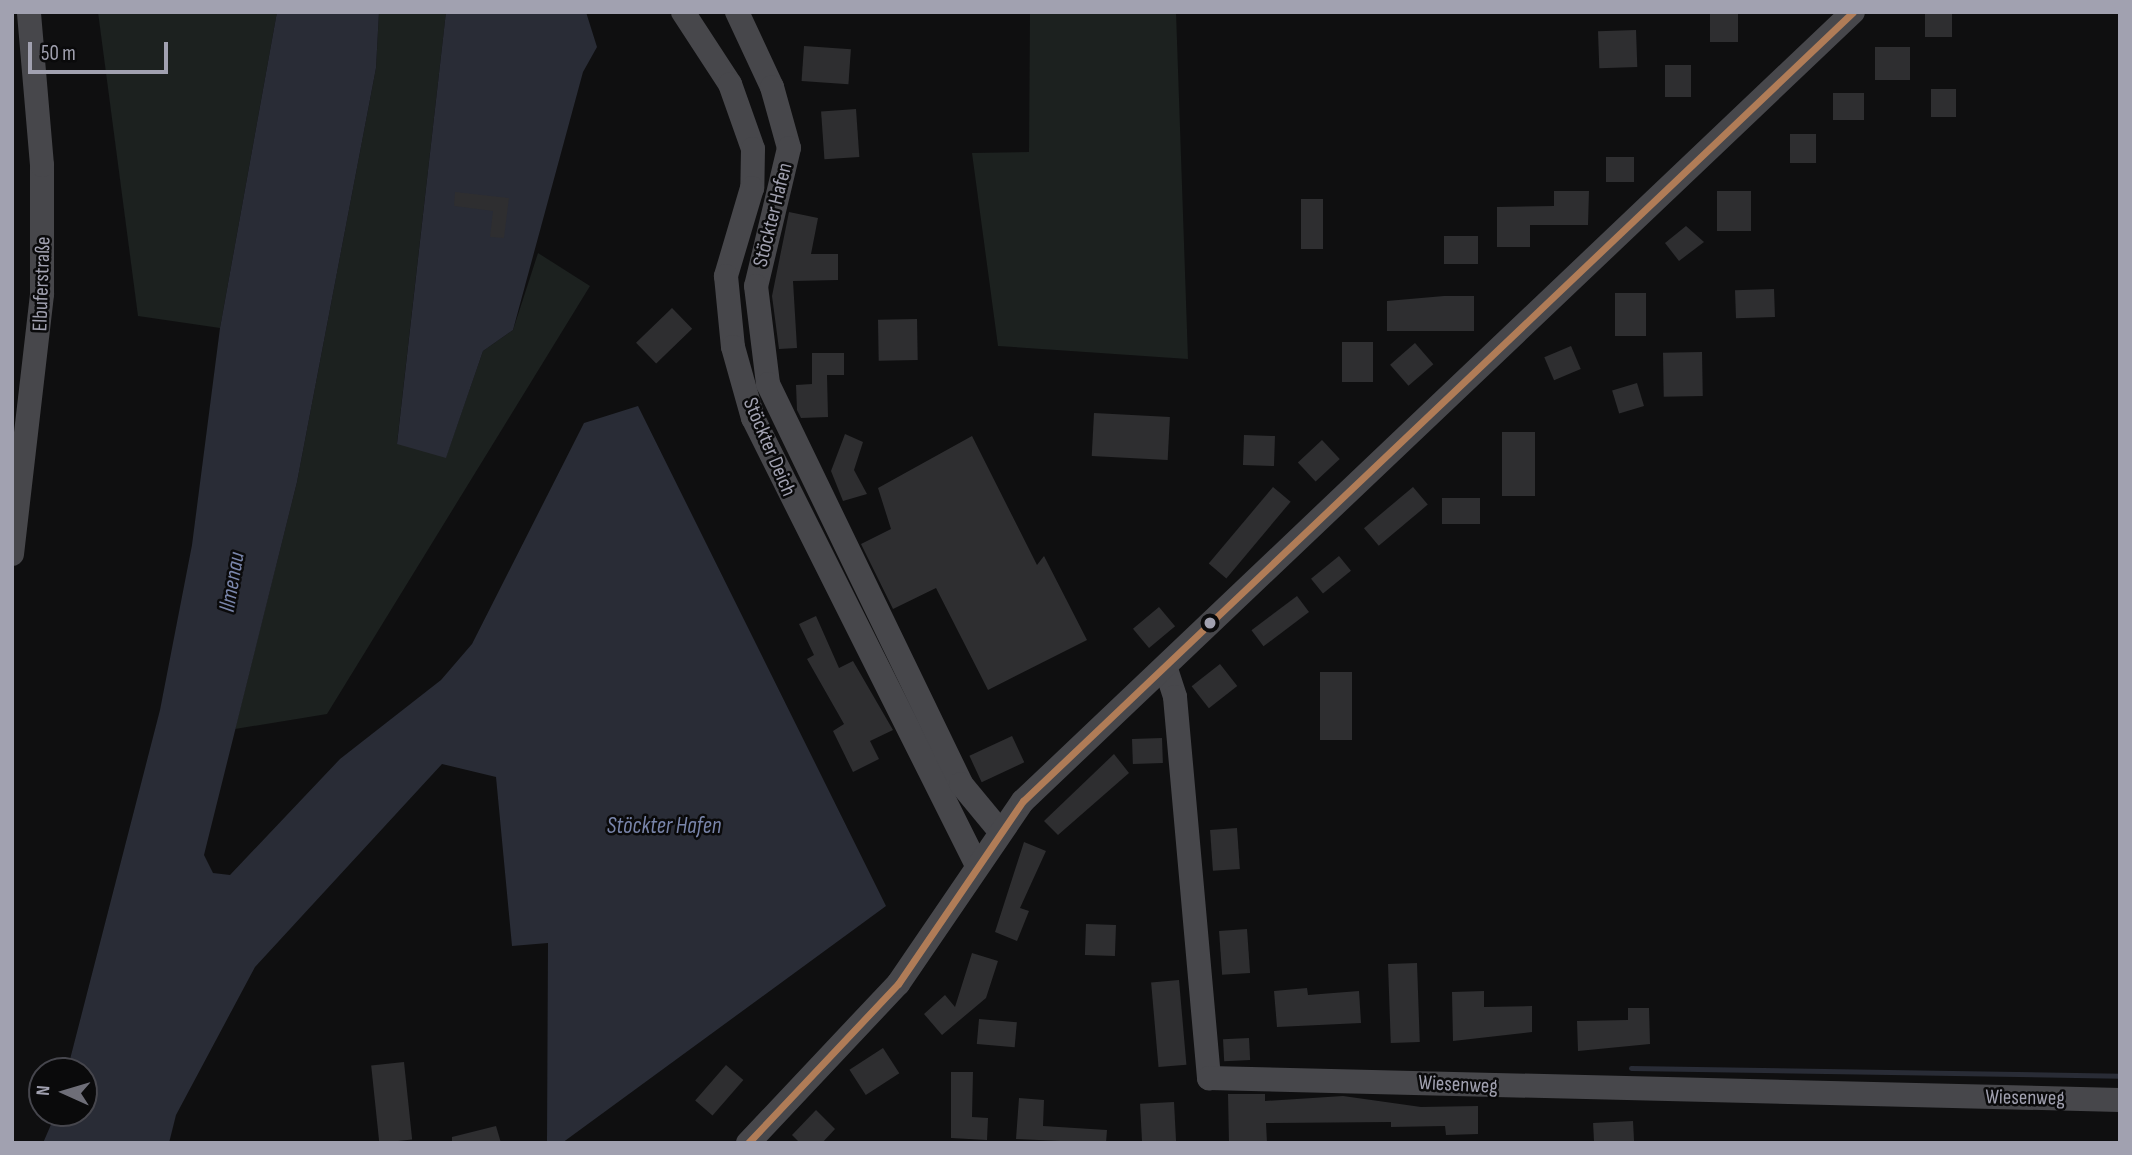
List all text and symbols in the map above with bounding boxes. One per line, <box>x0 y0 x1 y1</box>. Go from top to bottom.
scale bar <box>32 28 172 72</box>
text: 50 m <box>41 41 76 66</box>
street label: Stöckter Hafen <box>748 160 798 270</box>
street label: Elbuferstraße <box>28 236 56 332</box>
street label: Stöckter Deich <box>737 394 801 500</box>
water label: Ilmenau <box>213 550 251 614</box>
unlabelled marker <box>1203 616 1217 630</box>
water label: Stöckter Hafen <box>607 812 721 840</box>
north arrow <box>28 1057 98 1127</box>
street label: Wiesenweg <box>1418 1070 1498 1100</box>
text: N <box>32 1085 55 1097</box>
street label: Wiesenweg <box>1985 1085 2065 1111</box>

